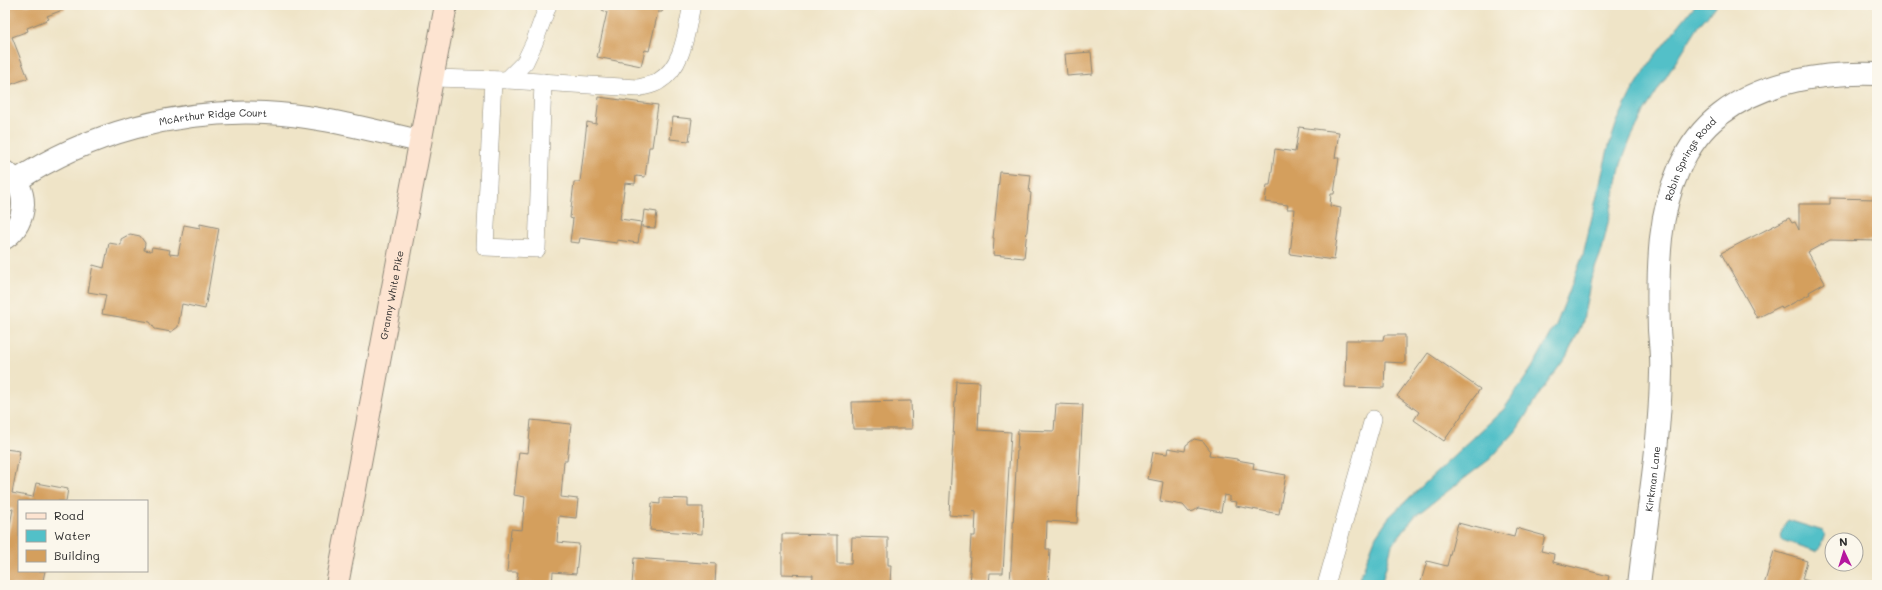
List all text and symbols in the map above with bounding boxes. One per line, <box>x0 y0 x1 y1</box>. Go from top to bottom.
street label: McArthur Ridge Court <box>158 106 267 129</box>
street label: Robin Springs Road <box>1661 114 1719 202</box>
street label: Granny White Pike <box>376 249 407 341</box>
street label: Kirkman Lane <box>1641 445 1663 512</box>
legend <box>18 500 148 572</box>
text: Road <box>54 507 84 523</box>
text: Water <box>54 527 91 543</box>
north arrow <box>1824 532 1864 572</box>
text: N <box>1839 534 1848 549</box>
text: Building <box>54 547 100 563</box>

